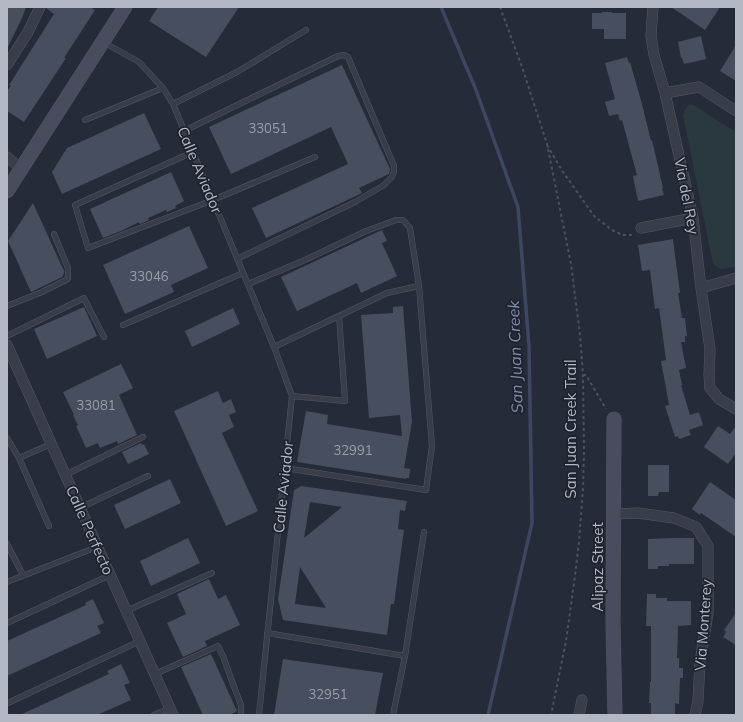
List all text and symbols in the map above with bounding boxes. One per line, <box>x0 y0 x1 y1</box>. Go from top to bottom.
house number: 33051 <box>248 120 288 136</box>
street label: Calle Aviador <box>173 124 227 217</box>
street label: Via del Rey <box>670 156 704 236</box>
house number: 33046 <box>129 268 169 284</box>
water label: San Juan Creek <box>503 299 527 414</box>
street label: San Juan Creek Trail <box>561 359 580 499</box>
house number: 33081 <box>76 397 116 413</box>
street label: Calle Aviador <box>269 440 297 534</box>
house number: 32991 <box>333 442 373 458</box>
street label: Calle Perfecto <box>62 482 118 578</box>
street label: Alipaz Street <box>588 522 607 612</box>
street label: Via Monterey <box>690 578 716 672</box>
house number: 32951 <box>308 686 348 702</box>

